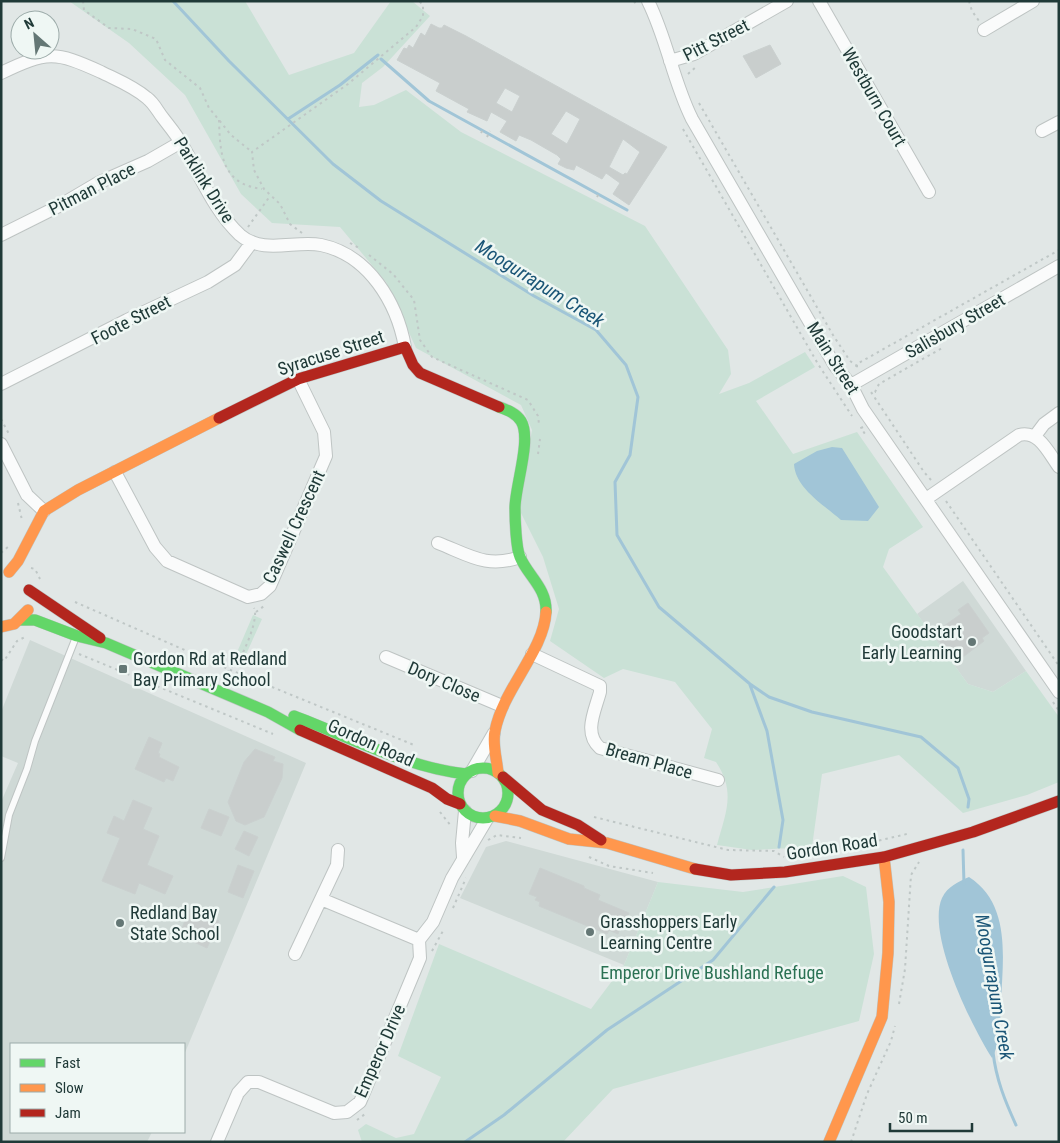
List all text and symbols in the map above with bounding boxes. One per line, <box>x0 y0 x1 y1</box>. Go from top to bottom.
north arrow <box>10 10 60 60</box>
text: N <box>22 14 37 32</box>
street label: Pitt Street <box>679 14 752 65</box>
street label: Westburn Court <box>838 44 911 150</box>
street label: Parklink Drive <box>170 133 239 227</box>
street label: Pitman Place <box>45 158 138 219</box>
water label: Moogurrapum Creek <box>471 235 609 333</box>
street label: Salisbury Street <box>901 289 1008 363</box>
street label: Foote Street <box>87 291 174 349</box>
street label: Main Street <box>803 318 864 398</box>
street label: Syracuse Street <box>275 325 387 380</box>
street label: Caswell Crescent <box>258 467 329 587</box>
place label: Goodstart Early Learning <box>862 621 962 663</box>
marker: Goodstart Early Learning <box>966 636 978 648</box>
place label: Gordon Rd at Redland Bay Primary School <box>133 648 287 690</box>
street label: Dory Close <box>405 657 484 706</box>
marker: Gordon Rd at Redland Bay Primary School <box>117 663 129 675</box>
street label: Gordon Road <box>325 714 417 771</box>
street label: Bream Place <box>603 738 695 783</box>
street label: Gordon Road <box>785 829 879 864</box>
place label: Redland Bay State School <box>130 902 220 944</box>
place label: Grasshoppers Early Learning Centre <box>600 911 738 953</box>
water label: Moogurrapum Creek <box>970 912 1019 1063</box>
marker: Redland Bay State School <box>114 917 126 929</box>
marker: Grasshoppers Early Learning Centre <box>584 926 596 938</box>
park label: Emperor Drive Bushland Refuge <box>600 962 824 983</box>
street label: Emperor Drive <box>350 1001 409 1101</box>
legend <box>10 1043 185 1133</box>
text: Fast <box>55 1054 80 1072</box>
text: Slow <box>55 1079 84 1097</box>
scale bar <box>890 1100 972 1132</box>
text: Jam <box>55 1104 81 1122</box>
text: 50 m <box>898 1109 928 1127</box>

